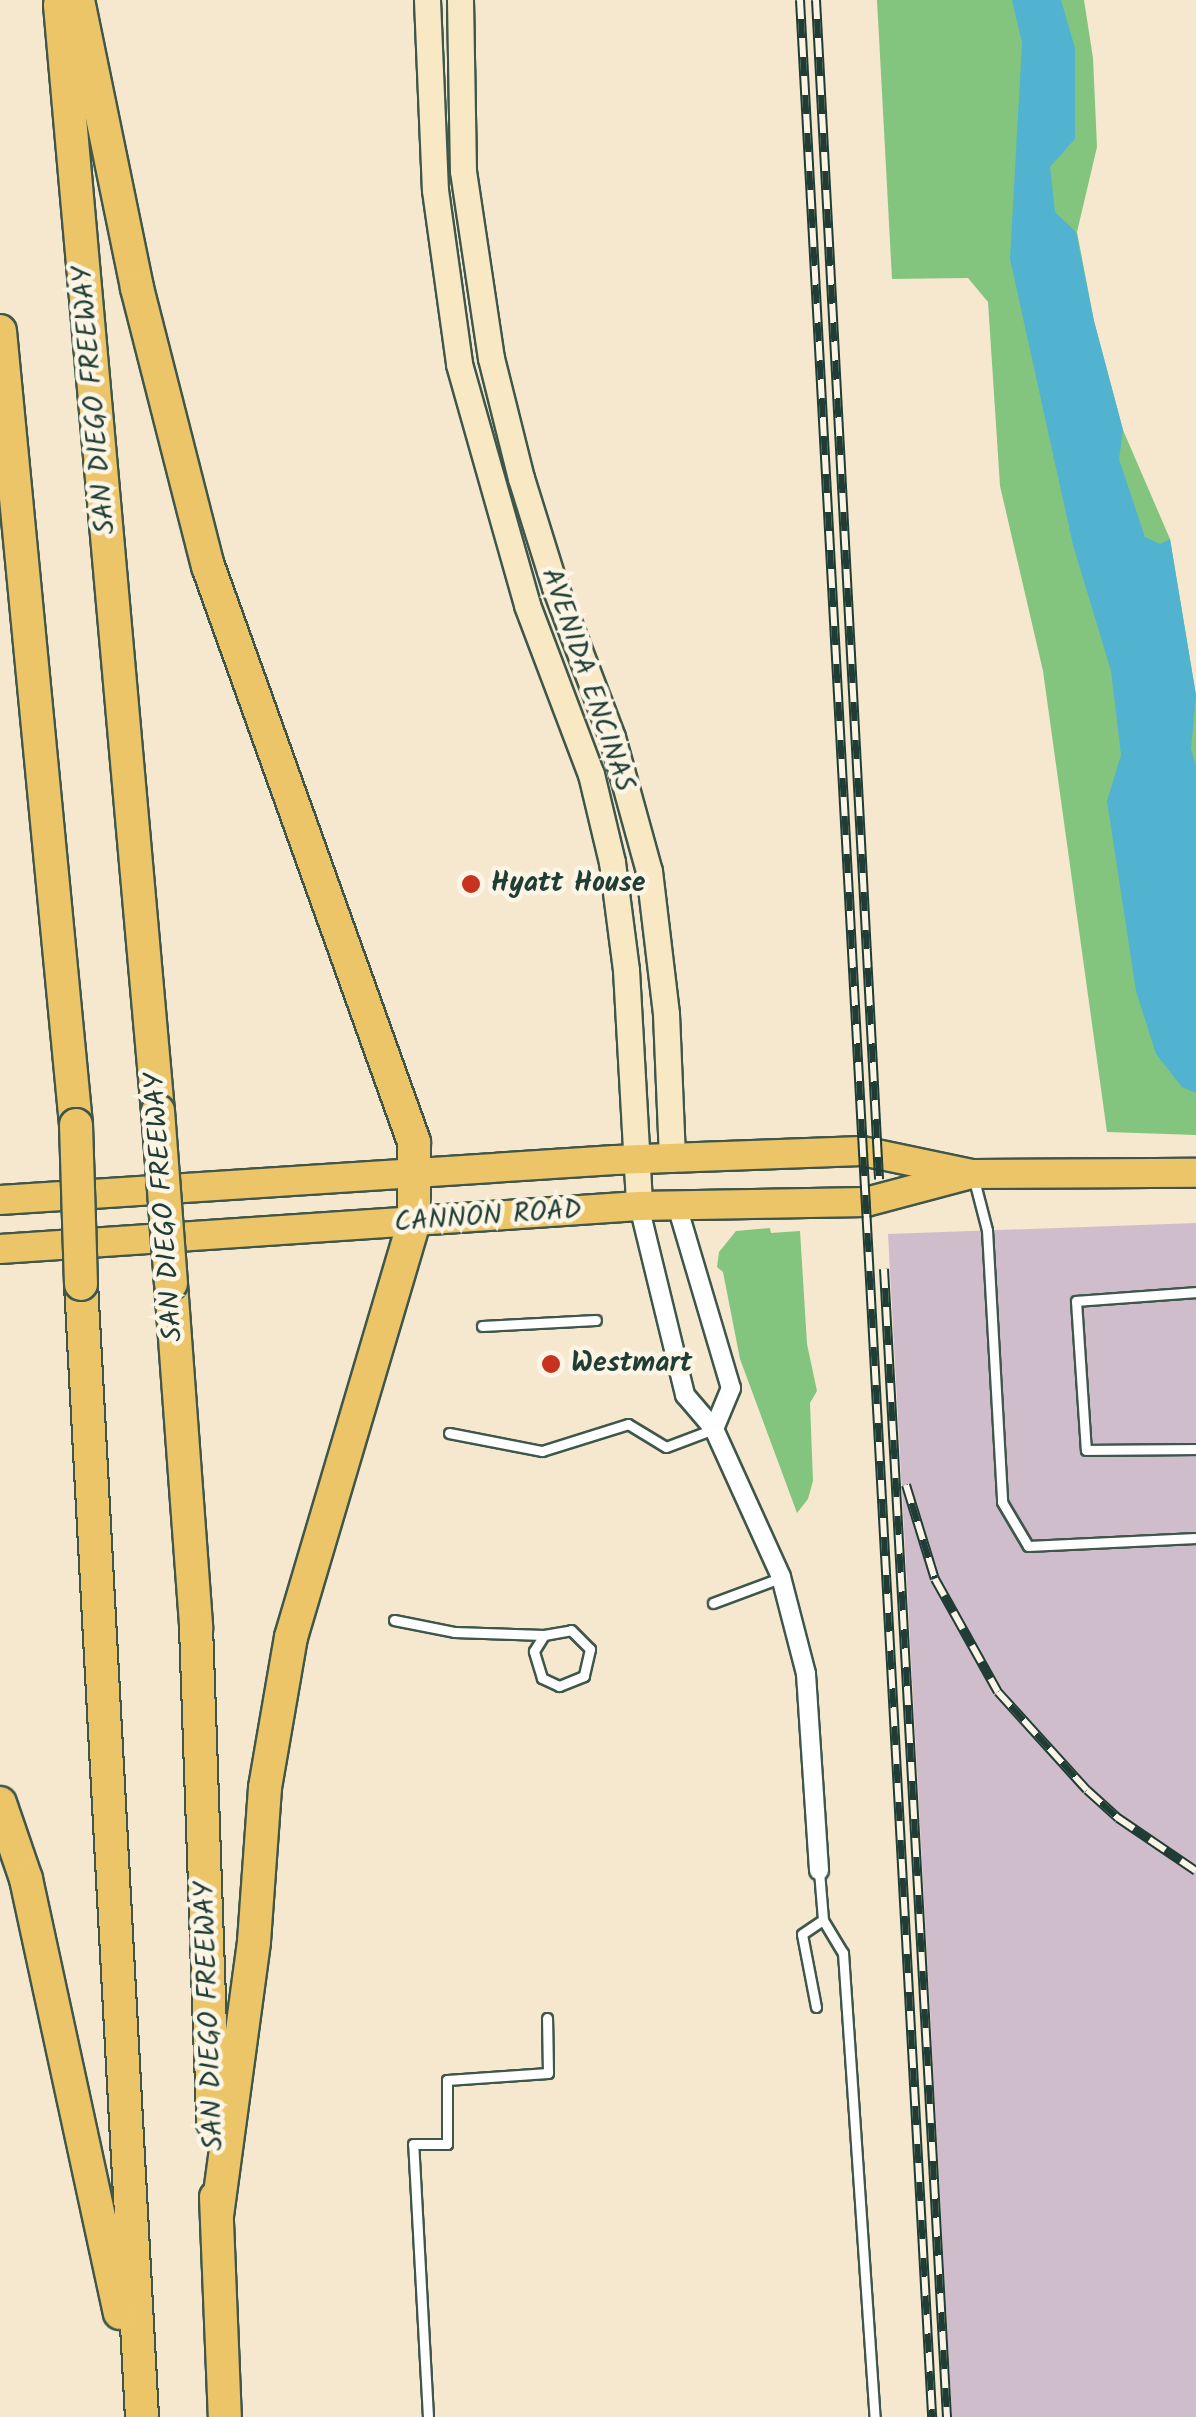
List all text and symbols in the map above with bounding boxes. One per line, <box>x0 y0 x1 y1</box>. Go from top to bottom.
street label: SAN DIEGO FREEWAY <box>67 264 123 536</box>
street label: AVENIDA ENCINAS <box>533 564 641 796</box>
place label: Hyatt House <box>491 867 645 901</box>
marker: Hyatt House <box>460 873 482 895</box>
street label: SAN DIEGO FREEWAY <box>139 1071 191 1343</box>
street label: CANNON ROAD <box>393 1194 583 1240</box>
place label: Westmart <box>571 1347 692 1381</box>
marker: Westmart <box>540 1353 562 1375</box>
street label: SAN DIEGO FREEWAY <box>189 1881 231 2151</box>

